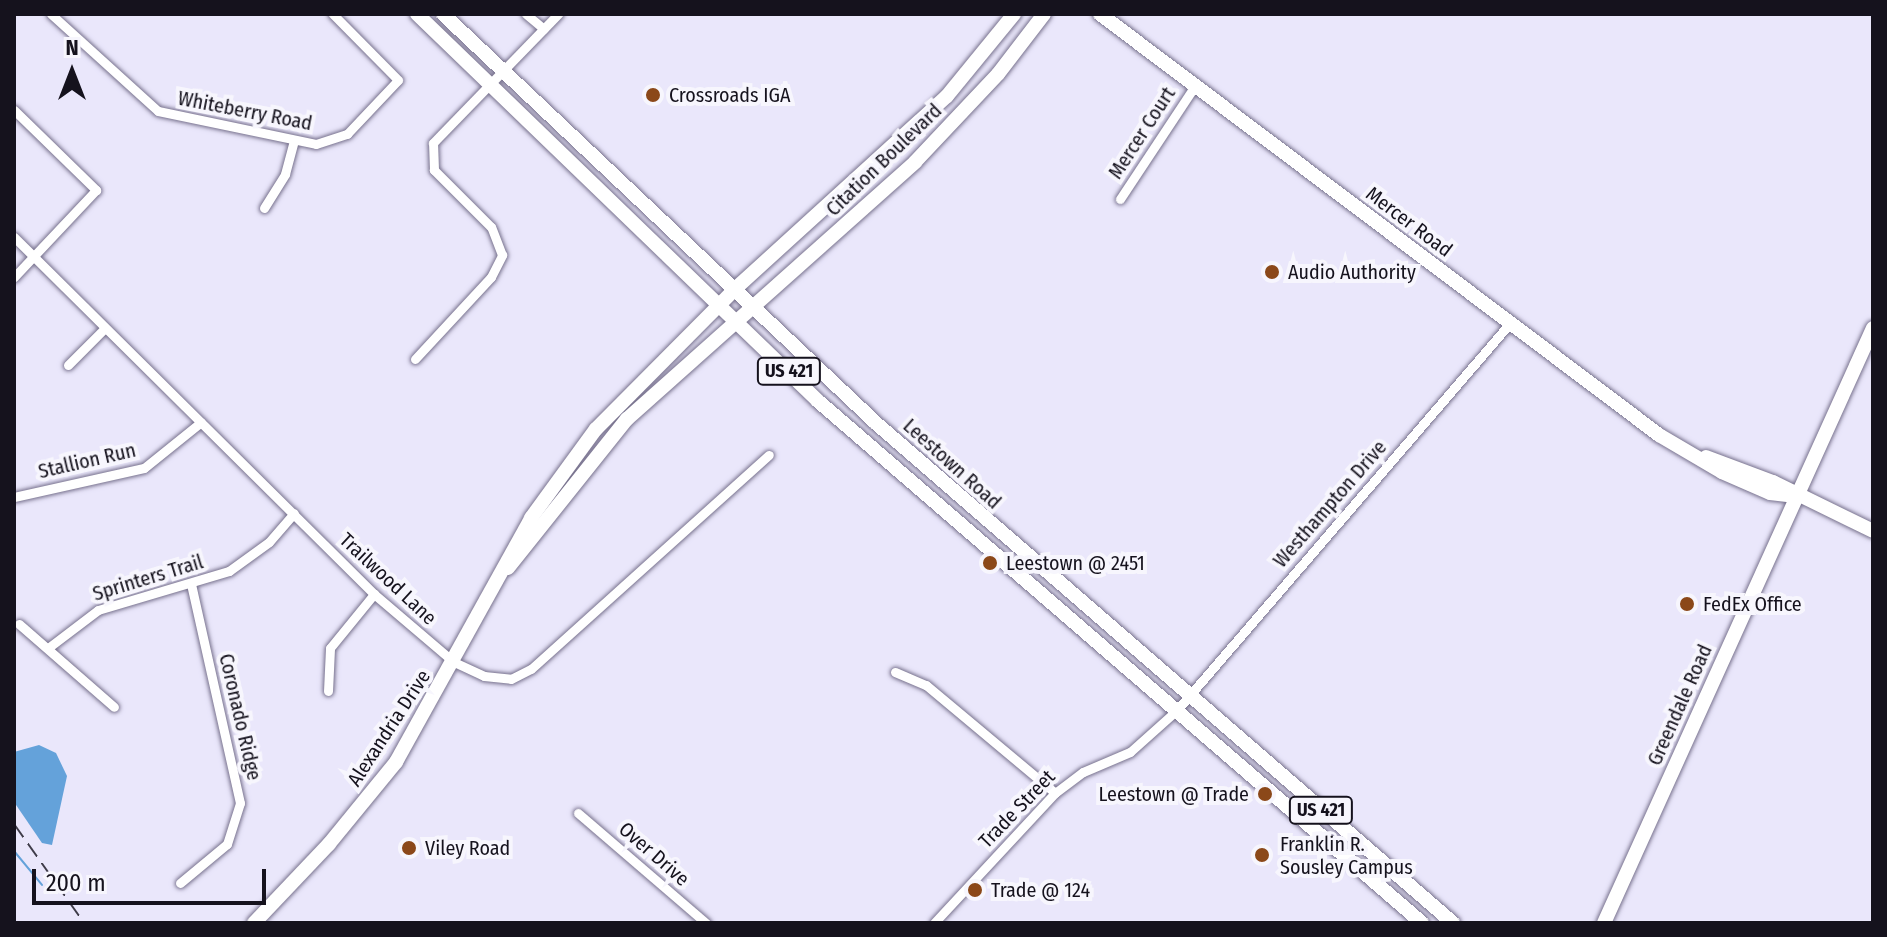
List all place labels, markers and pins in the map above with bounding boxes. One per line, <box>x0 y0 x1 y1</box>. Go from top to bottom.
place label: Crossroads IGA <box>669 83 790 107</box>
marker: Crossroads IGA <box>644 86 662 104</box>
place label: Audio Authority <box>1288 260 1416 284</box>
marker: Audio Authority <box>1263 263 1281 281</box>
place label: Leestown @ 2451 <box>1006 551 1145 575</box>
marker: Leestown @ 2451 <box>981 554 999 572</box>
place label: FedEx Office <box>1703 592 1802 616</box>
marker: FedEx Office <box>1678 595 1696 613</box>
place label: Leestown @ Trade <box>1099 782 1249 806</box>
marker: Leestown @ Trade <box>1256 785 1274 803</box>
place label: Franklin R. Sousley Campus <box>1280 832 1413 879</box>
place label: Viley Road <box>425 836 510 860</box>
marker: Viley Road <box>400 839 418 857</box>
marker: Franklin R. Sousley Campus <box>1251 844 1273 866</box>
place label: Trade @ 124 <box>991 878 1090 902</box>
marker: Trade @ 124 <box>966 881 984 899</box>

